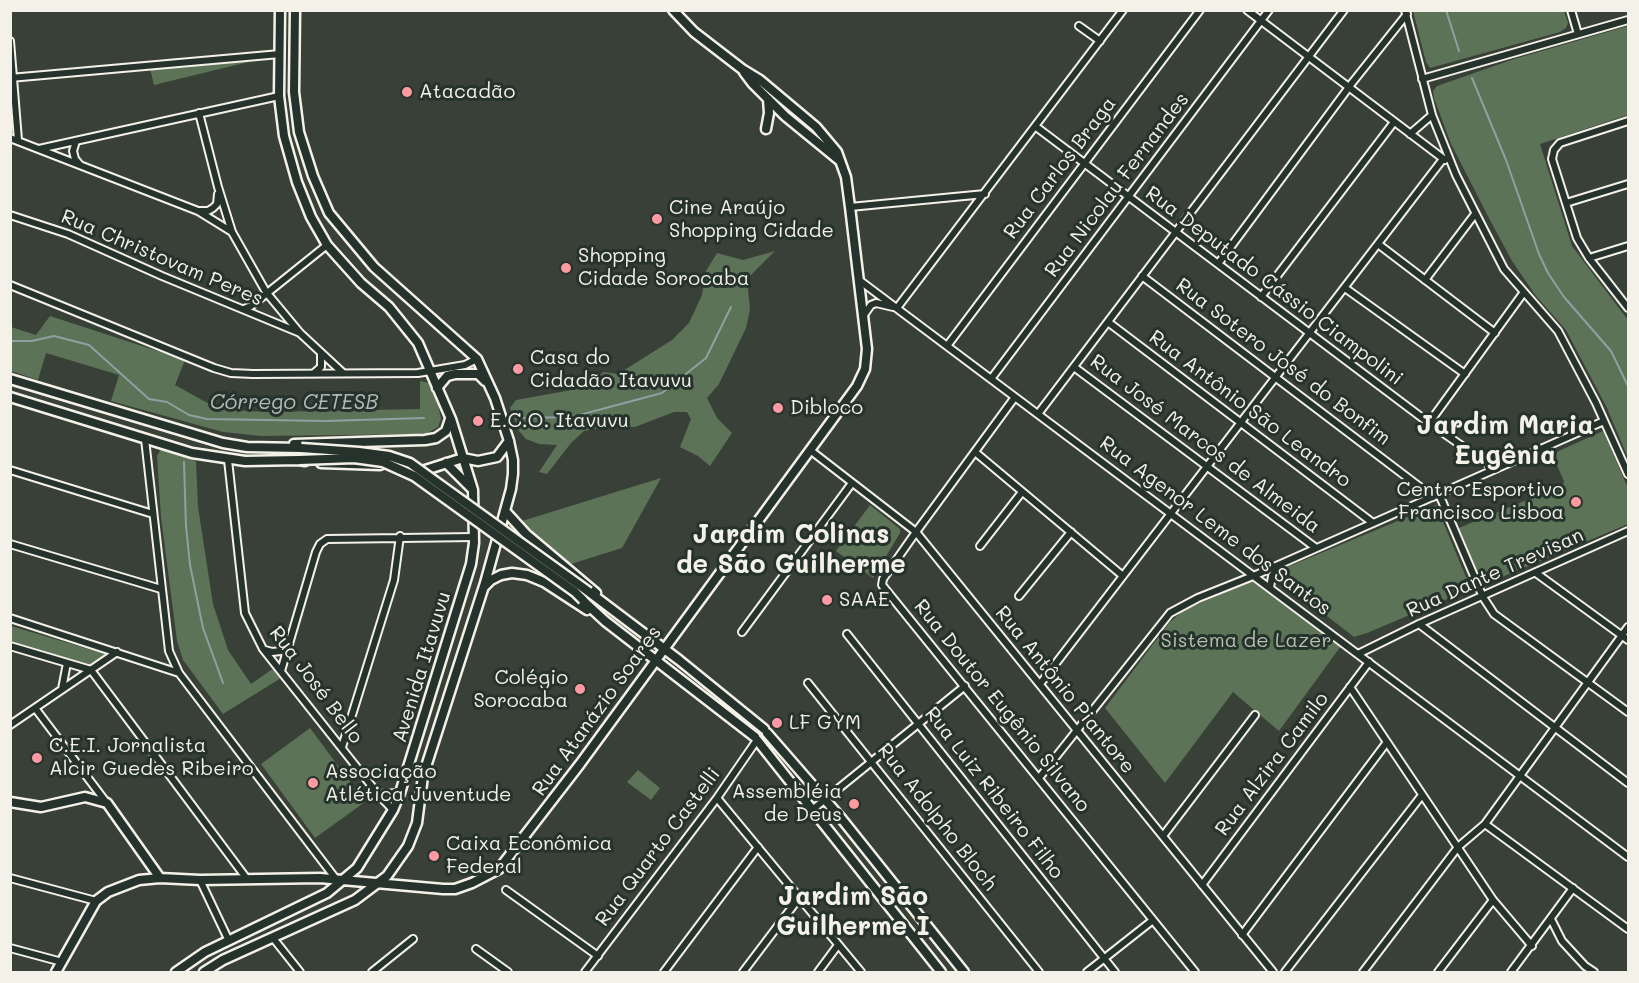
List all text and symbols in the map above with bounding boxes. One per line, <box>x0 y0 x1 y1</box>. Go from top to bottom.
place label: Atacadão <box>419 80 515 104</box>
marker: Atacadão <box>400 85 414 99</box>
street label: Rua Nicolau Fernandes <box>1040 88 1194 282</box>
street label: Rua Carlos Braga <box>999 92 1121 244</box>
street label: Rua Deputado Cássio Ciampolini <box>1141 181 1407 391</box>
place label: Cine Araújo Shopping Cidade <box>669 196 834 243</box>
street label: Rua Christovam Peres <box>58 205 266 311</box>
marker: Cine Araújo Shopping Cidade <box>650 212 664 226</box>
place label: Shopping Cidade Sorocaba <box>578 244 749 291</box>
marker: Shopping Cidade Sorocaba <box>559 261 573 275</box>
street label: Rua Sotero José do Bonfim <box>1171 273 1395 451</box>
street label: Rua Antônio São Leandro <box>1144 325 1356 493</box>
place label: Casa do Cidadão Itavuvu <box>530 346 692 393</box>
street label: Rua José Marcos de Almeida <box>1085 350 1325 538</box>
marker: Casa do Cidadão Itavuvu <box>511 362 525 376</box>
water label: Córrego CETESB <box>210 390 378 416</box>
place label: Dibloco <box>790 396 863 420</box>
marker: Dibloco <box>771 401 785 415</box>
place label: E.C.O. Itavuvu <box>490 409 629 433</box>
district label: Jardim Maria Eugênia <box>1416 410 1594 472</box>
marker: E.C.O. Itavuvu <box>471 414 485 428</box>
street label: Rua Agenor Leme dos Santos <box>1095 431 1335 621</box>
place label: Centro Esportivo Francisco Lisboa <box>1396 478 1564 525</box>
marker: Centro Esportivo Francisco Lisboa <box>1569 495 1583 509</box>
district label: Jardim Colinas de São Guilherme <box>676 519 906 580</box>
street label: Rua Dante Trevisan <box>1403 523 1587 623</box>
place label: SAAE <box>839 588 889 612</box>
street label: Avenida Itavuvu <box>388 589 456 745</box>
marker: SAAE <box>820 593 834 607</box>
street label: Rua Doutor Eugênio Silvano <box>909 595 1095 817</box>
street label: Rua Antônio Piantore <box>990 601 1140 779</box>
street label: Rua Atanázio Soares <box>527 621 667 801</box>
street label: Rua José Bello <box>264 622 368 748</box>
park label: Sistema de Lazer <box>1160 629 1332 653</box>
place label: Colégio Sorocaba <box>474 666 568 713</box>
marker: Colégio Sorocaba <box>573 682 587 696</box>
street label: Rua Alzira Camilo <box>1210 688 1334 840</box>
street label: Rua Luiz Ribeiro Filho <box>919 702 1069 884</box>
place label: LF GYM <box>789 711 861 735</box>
marker: LF GYM <box>770 716 784 730</box>
place label: C.E.I. Jornalista Alcir Guedes Ribeiro <box>49 734 254 781</box>
street label: Rua Adolpho Bloch <box>872 739 1002 895</box>
marker: C.E.I. Jornalista Alcir Guedes Ribeiro <box>30 751 44 765</box>
place label: Associação Atlética Juventude <box>325 760 511 807</box>
street label: Rua Quarto Castelli <box>590 763 726 931</box>
marker: Associação Atlética Juventude <box>306 776 320 790</box>
place label: Assembléia de Deus <box>732 780 842 827</box>
marker: Assembléia de Deus <box>847 797 861 811</box>
place label: Caixa Econômica Federal <box>446 832 612 879</box>
marker: Caixa Econômica Federal <box>427 849 441 863</box>
district label: Jardim São Guilherme I <box>776 881 930 942</box>

